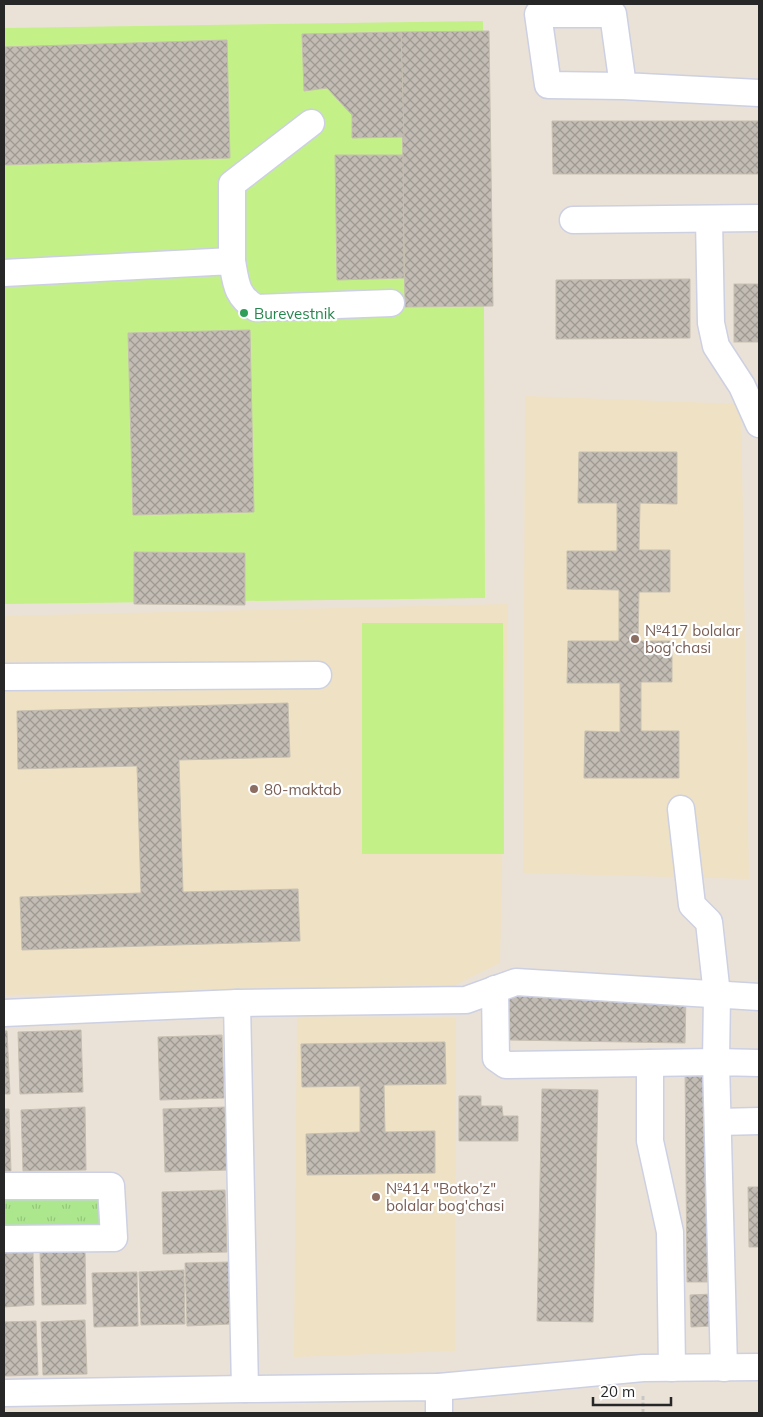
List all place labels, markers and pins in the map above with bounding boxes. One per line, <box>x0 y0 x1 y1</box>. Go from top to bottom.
place label: Burevestnik <box>254 304 335 323</box>
marker: Burevestnik <box>238 307 250 319</box>
place label: №417 bolalar bog'chasi <box>645 621 741 657</box>
marker: №417 bolalar bog'chasi <box>629 633 641 645</box>
place label: 80-maktab <box>264 780 341 799</box>
marker: 80-maktab <box>248 783 260 795</box>
place label: №414 "Botko'z" bolalar bog'chasi <box>386 1179 504 1215</box>
marker: №414 "Botko'z" bolalar bog'chasi <box>370 1191 382 1203</box>

